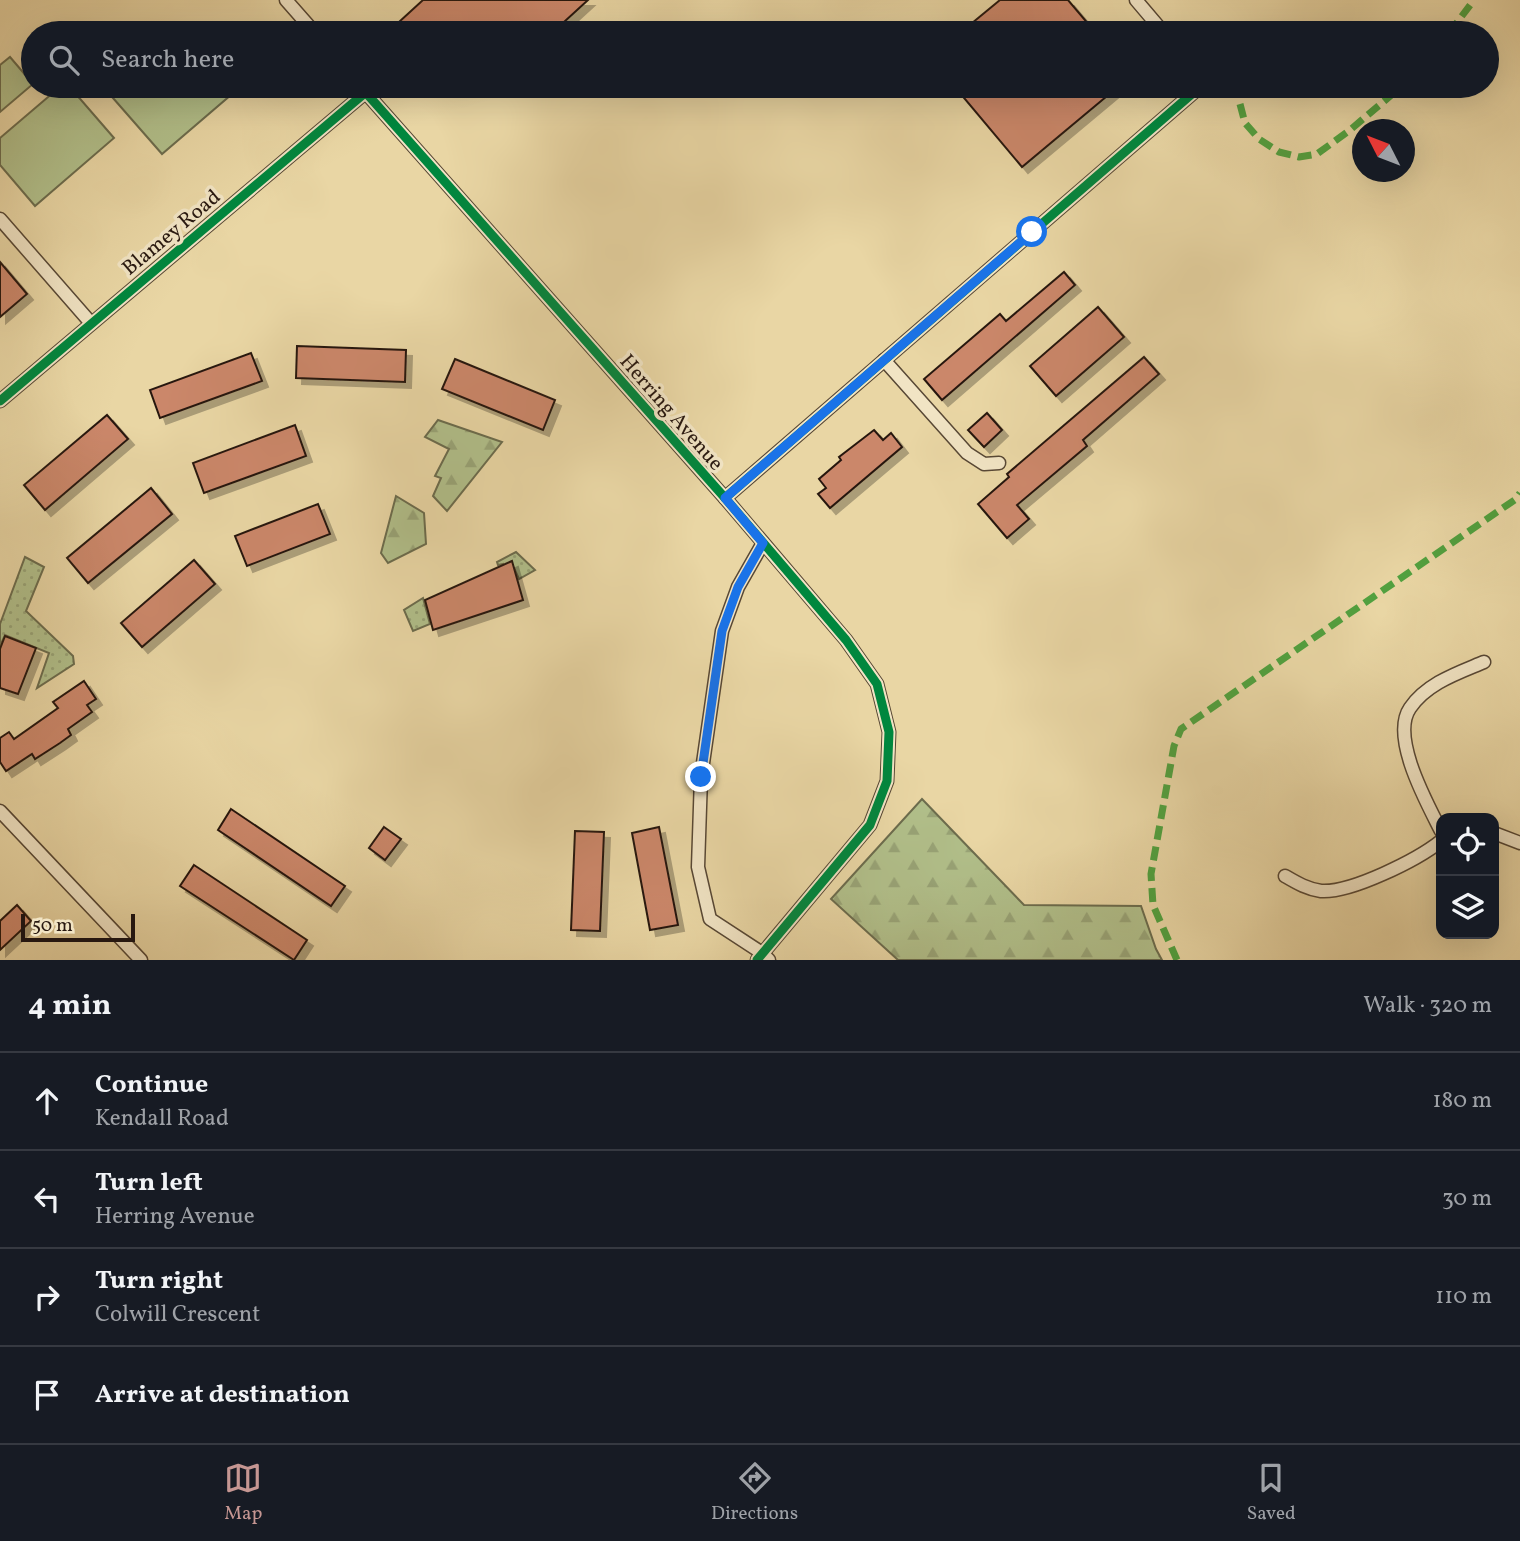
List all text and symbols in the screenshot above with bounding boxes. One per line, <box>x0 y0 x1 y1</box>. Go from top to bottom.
search box <box>21 21 1499 98</box>
icon: search <box>45 41 83 79</box>
text: Search here <box>101 42 234 78</box>
north arrow <box>1352 119 1415 182</box>
street label: Blamey Road <box>116 183 227 283</box>
route start <box>1016 216 1047 247</box>
street label: Herring Avenue <box>612 348 730 478</box>
route end <box>685 761 716 792</box>
map controls <box>1436 813 1499 939</box>
button: locate <box>1436 813 1499 876</box>
button: layers <box>1436 876 1499 939</box>
scale bar <box>21 911 135 943</box>
text: 50 m <box>32 913 73 939</box>
text: 4 min <box>28 985 112 1027</box>
text: Walk · 320 m <box>1363 990 1492 1022</box>
text: Continue <box>95 1067 208 1103</box>
icon: ahead <box>28 1082 66 1120</box>
text: 180 m <box>1433 1085 1492 1117</box>
text: Kendall Road <box>95 1103 229 1135</box>
text: Turn left <box>95 1165 203 1201</box>
icon: left <box>28 1180 66 1218</box>
text: 30 m <box>1442 1183 1492 1215</box>
text: Herring Avenue <box>95 1201 255 1233</box>
text: Turn right <box>95 1263 223 1299</box>
icon: right <box>28 1278 66 1316</box>
text: 110 m <box>1435 1281 1492 1313</box>
text: Colwill Crescent <box>95 1299 260 1331</box>
icon: arrive <box>28 1376 66 1414</box>
text: Arrive at destination <box>95 1377 350 1413</box>
tab: Map <box>224 1459 262 1527</box>
tab: Directions <box>711 1459 798 1527</box>
tab: Saved <box>1247 1459 1296 1527</box>

